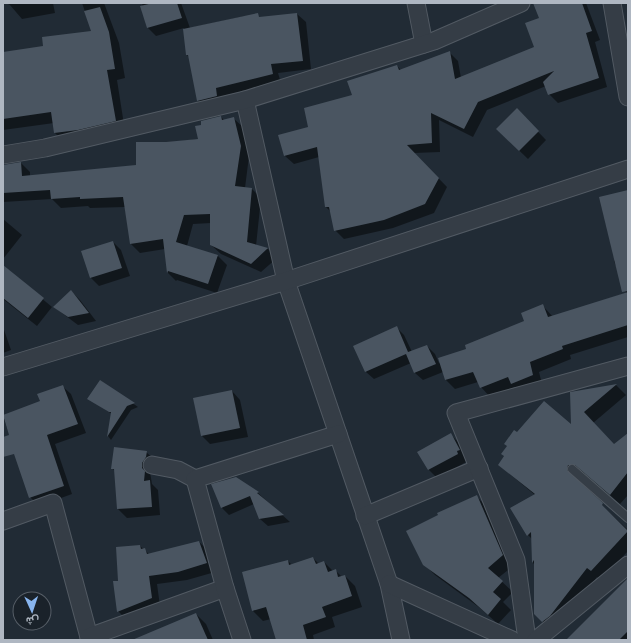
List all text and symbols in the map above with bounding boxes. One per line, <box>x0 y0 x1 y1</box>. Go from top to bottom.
north arrow <box>12 591 52 631</box>
text: ش <box>26 614 39 627</box>

